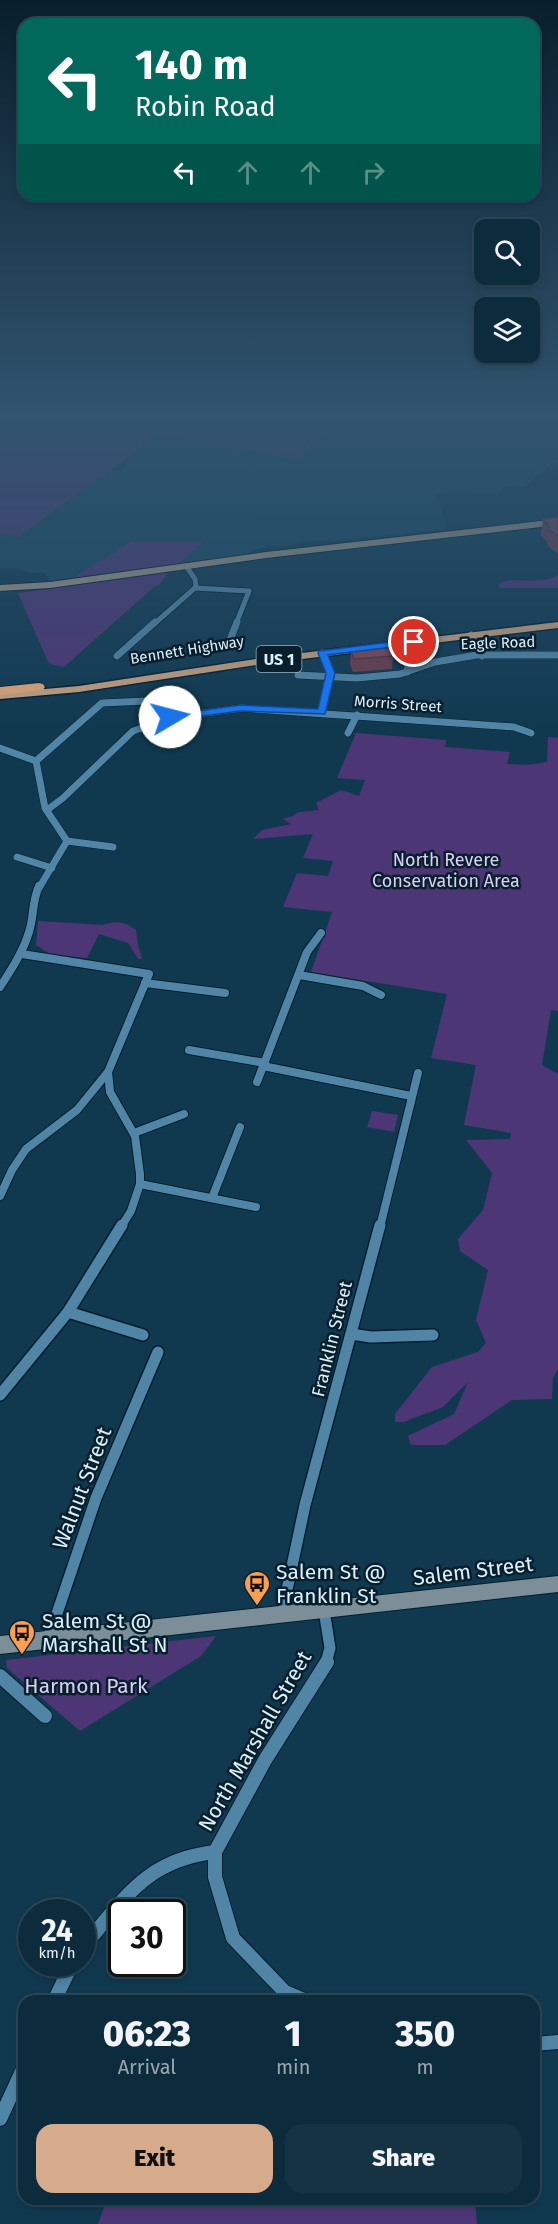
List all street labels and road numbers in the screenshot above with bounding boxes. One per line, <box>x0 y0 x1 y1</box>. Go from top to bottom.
street label: Bennett Highway <box>129 632 246 668</box>
street label: Eagle Road <box>460 633 536 653</box>
road number: US 1 <box>256 646 302 672</box>
street label: Morris Street <box>354 692 443 716</box>
street label: Franklin Street <box>307 1278 357 1399</box>
street label: Walnut Street <box>47 1423 117 1553</box>
street label: Salem Street <box>412 1551 535 1591</box>
street label: North Marshall Street <box>193 1646 317 1836</box>

